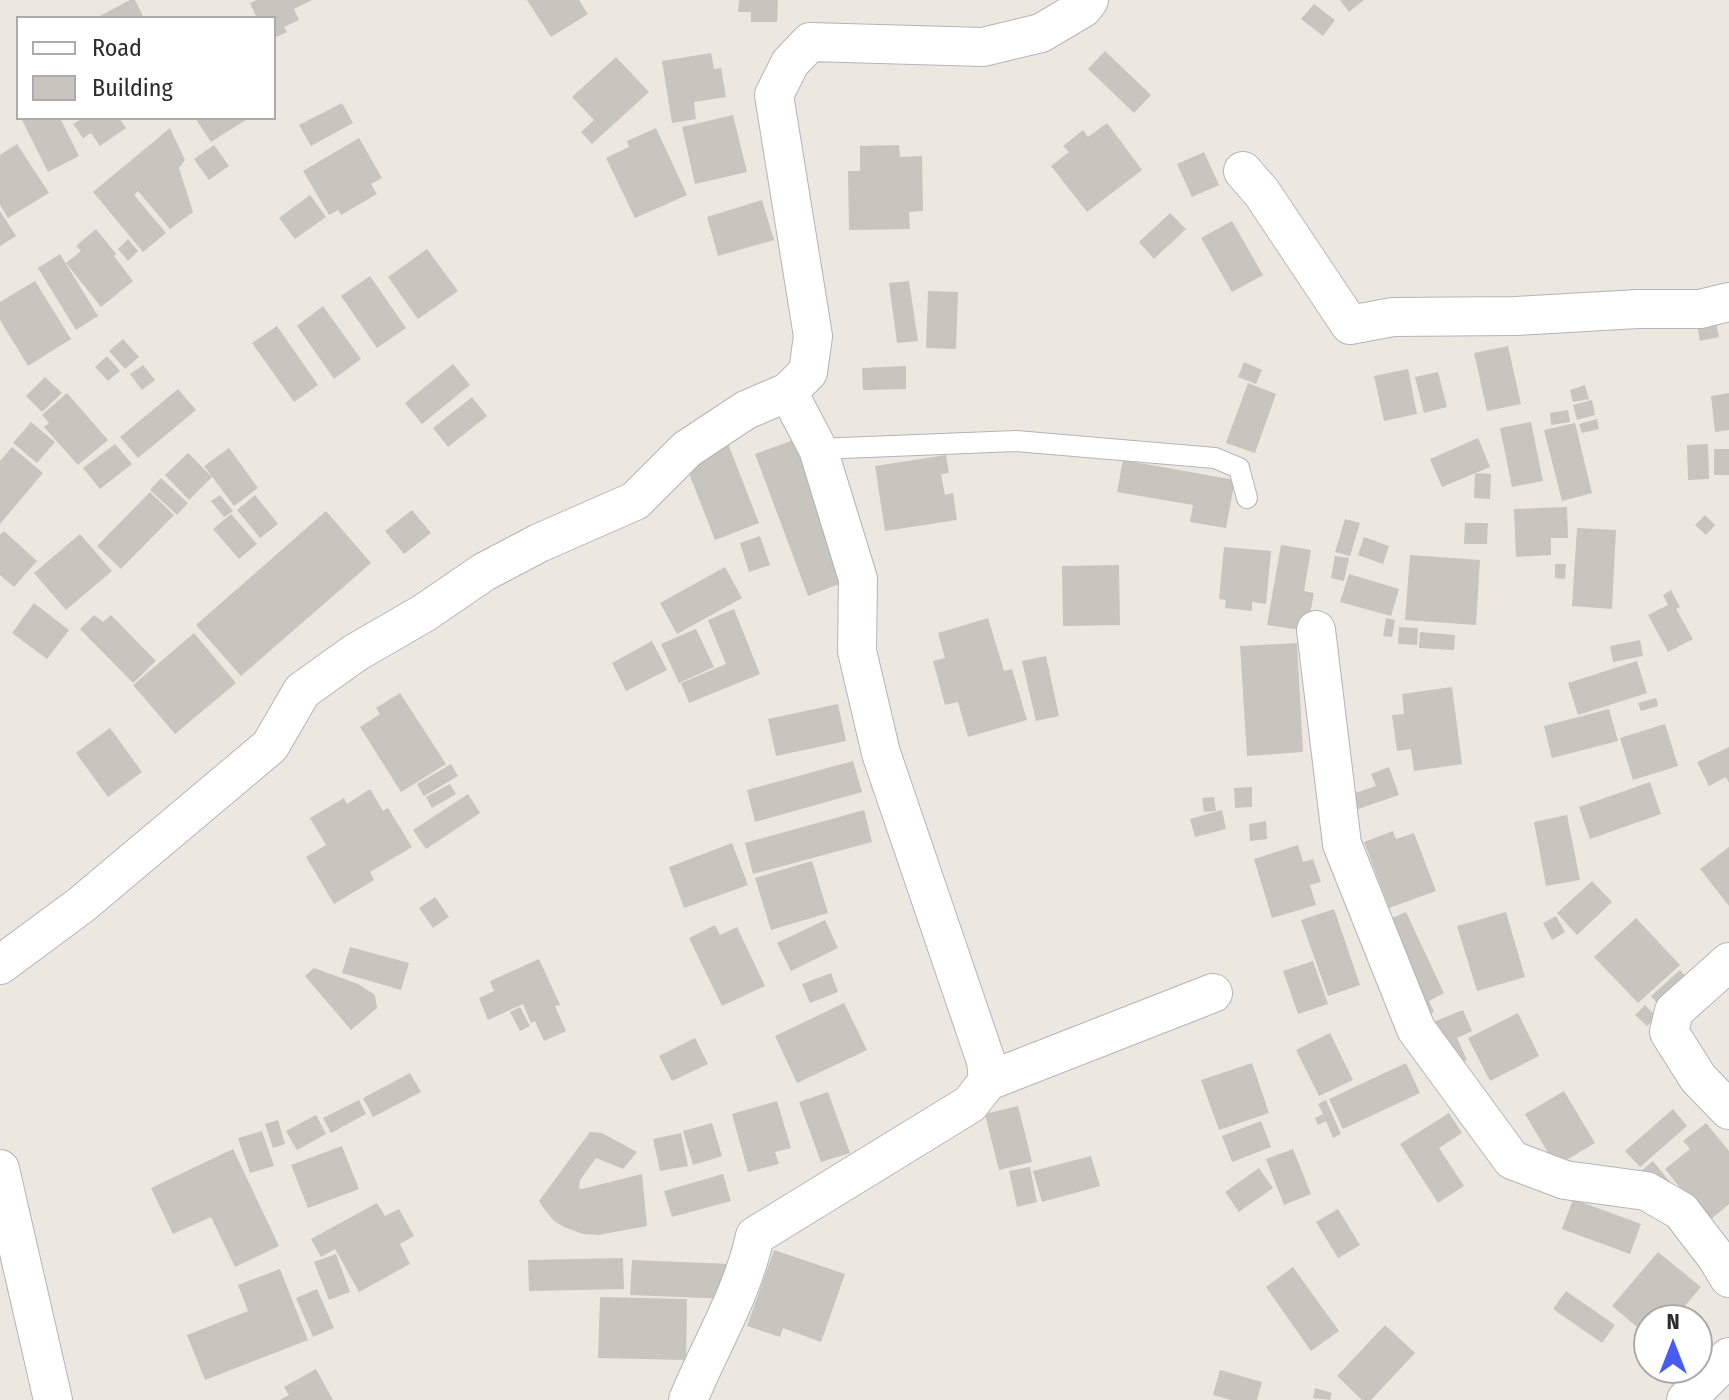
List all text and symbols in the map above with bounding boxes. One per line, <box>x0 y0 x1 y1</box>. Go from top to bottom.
legend <box>16 16 276 120</box>
text: Road <box>92 34 142 62</box>
text: Building <box>92 74 173 102</box>
north arrow <box>1633 1304 1713 1384</box>
text: N <box>1666 1308 1680 1335</box>

